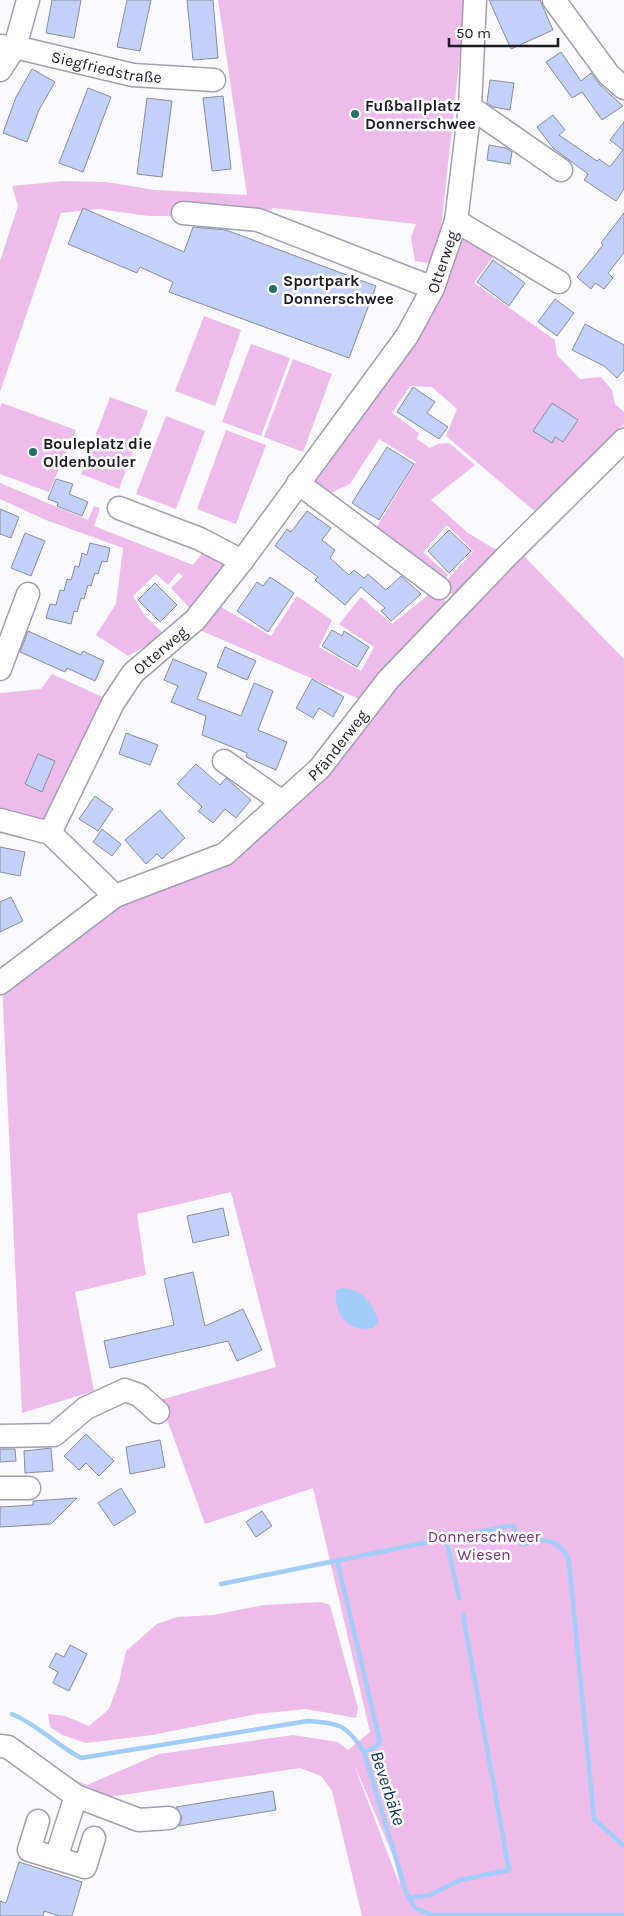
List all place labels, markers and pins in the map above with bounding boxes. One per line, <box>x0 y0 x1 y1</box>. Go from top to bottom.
place label: Fußballplatz Donnerschwee <box>365 96 476 133</box>
marker: Fußballplatz Donnerschwee <box>349 108 361 120</box>
place label: Sportpark Donnerschwee <box>283 271 394 308</box>
marker: Sportpark Donnerschwee <box>267 283 279 295</box>
place label: Bouleplatz die Oldenbouler <box>43 434 152 471</box>
marker: Bouleplatz die Oldenbouler <box>27 446 39 458</box>

